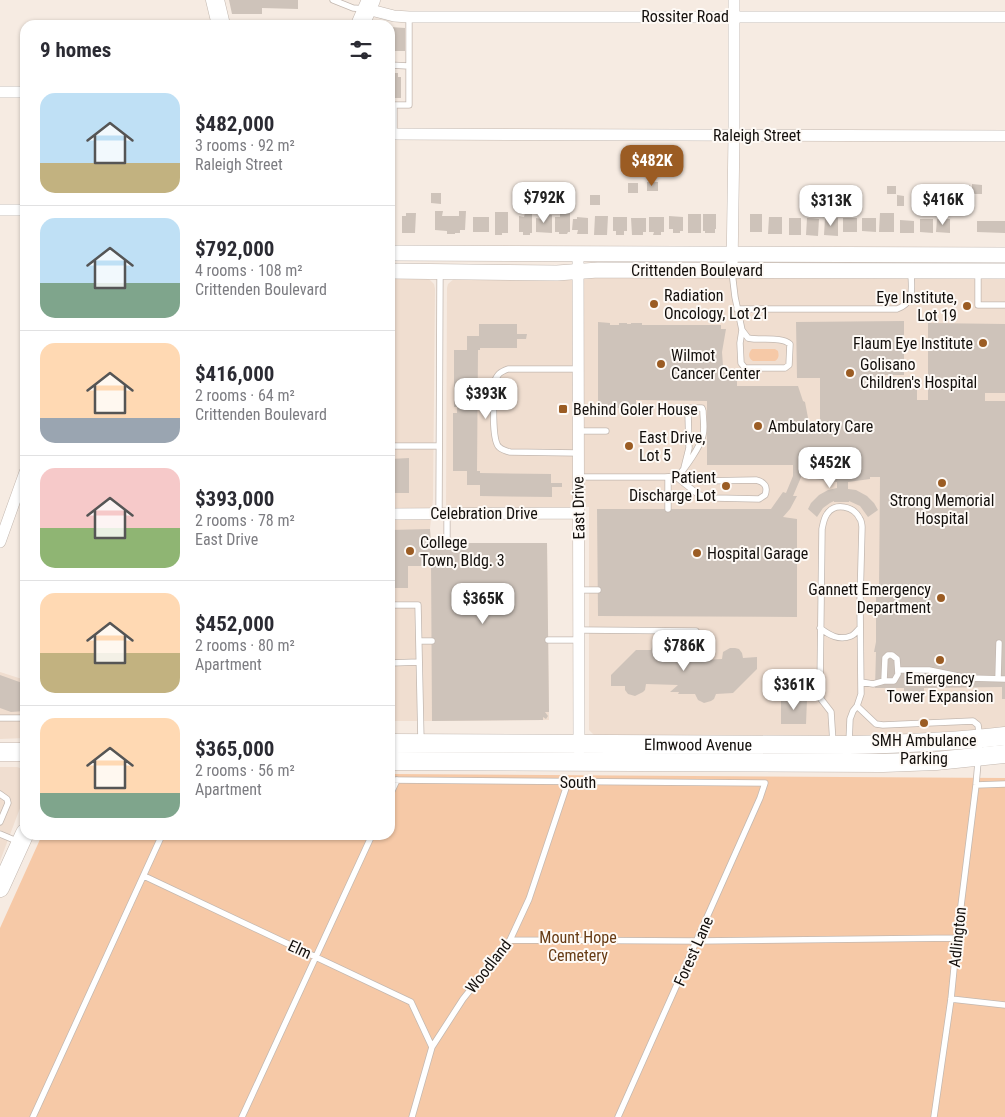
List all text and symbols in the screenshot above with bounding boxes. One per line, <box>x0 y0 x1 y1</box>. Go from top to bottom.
street label: Rossiter Road <box>641 7 729 26</box>
icon: filters <box>347 36 375 64</box>
text: 9 homes <box>40 38 111 62</box>
text: $482,000 <box>195 112 274 136</box>
icon: home <box>80 113 140 173</box>
street label: Raleigh Street <box>713 126 801 145</box>
text: 3 rooms · 92 m² <box>195 136 295 155</box>
pin: $482K <box>617 144 687 187</box>
text: $482K <box>631 151 673 170</box>
text: Raleigh Street <box>195 155 283 174</box>
pin: $792K <box>509 182 579 224</box>
pin: $313K <box>796 184 866 227</box>
pin: $416K <box>908 184 978 226</box>
text: $792K <box>523 188 565 207</box>
text: $416K <box>922 190 964 209</box>
text: $313K <box>810 191 852 210</box>
text: $792,000 <box>195 237 274 261</box>
icon: home <box>80 238 140 298</box>
text: 4 rooms · 108 m² <box>195 261 303 280</box>
street label: Crittenden Boulevard <box>631 261 763 280</box>
text: Crittenden Boulevard <box>195 280 327 299</box>
place label: Radiation Oncology, Lot 21 <box>664 286 769 323</box>
place label: Eye Institute, Lot 19 <box>876 288 957 325</box>
marker: Radiation Oncology, Lot 21 <box>648 298 660 310</box>
marker: Eye Institute, Lot 19 <box>961 300 973 312</box>
place label: Flaum Eye Institute <box>853 334 973 353</box>
marker: Flaum Eye Institute <box>977 337 989 349</box>
place label: Wilmot Cancer Center <box>671 346 760 383</box>
place label: Golisano Children's Hospital <box>860 355 977 392</box>
marker: Wilmot Cancer Center <box>655 358 667 370</box>
text: $416,000 <box>195 362 274 386</box>
icon: home <box>80 363 140 423</box>
marker: Golisano Children's Hospital <box>844 367 856 379</box>
pin: $393K <box>451 378 521 420</box>
text: $393K <box>465 384 507 403</box>
text: 2 rooms · 64 m² <box>195 386 295 405</box>
place label: Behind Goler House <box>573 400 698 419</box>
marker: Behind Goler House <box>557 403 569 415</box>
text: Crittenden Boulevard <box>195 405 327 424</box>
place label: Ambulatory Care <box>768 417 873 436</box>
marker: Ambulatory Care <box>752 420 764 432</box>
place label: East Drive, Lot 5 <box>639 428 705 465</box>
marker: East Drive, Lot 5 <box>623 440 635 452</box>
pin: $452K <box>795 446 865 489</box>
text: $452K <box>809 453 851 472</box>
place label: Patient Discharge Lot <box>629 468 716 505</box>
street label: East Drive <box>568 476 589 540</box>
marker: Strong Memorial Hospital <box>936 477 948 489</box>
marker: Patient Discharge Lot <box>720 480 732 492</box>
text: $393,000 <box>195 487 274 511</box>
icon: home <box>80 488 140 548</box>
place label: Strong Memorial Hospital <box>890 491 994 528</box>
street label: Celebration Drive <box>430 504 538 523</box>
text: 2 rooms · 78 m² <box>195 511 295 530</box>
text: East Drive <box>195 530 258 549</box>
place label: College Town, Bldg. 3 <box>420 533 505 570</box>
place label: Hospital Garage <box>707 544 808 563</box>
marker: College Town, Bldg. 3 <box>404 545 416 557</box>
marker: Hospital Garage <box>691 547 703 559</box>
place label: Gannett Emergency Department <box>808 580 931 617</box>
pin: $365K <box>448 582 518 625</box>
text: $365K <box>462 589 504 608</box>
marker: Gannett Emergency Department <box>935 592 947 604</box>
text: $452,000 <box>195 612 274 636</box>
icon: home <box>80 613 140 673</box>
pin: $786K <box>649 630 719 672</box>
text: 2 rooms · 80 m² <box>195 636 295 655</box>
text: $786K <box>663 636 705 655</box>
marker: Emergency Tower Expansion <box>934 654 946 666</box>
text: Apartment <box>195 655 262 674</box>
pin: $361K <box>759 668 829 711</box>
place label: Emergency Tower Expansion <box>886 669 994 706</box>
text: $361K <box>773 675 815 694</box>
marker: SMH Ambulance Parking <box>918 717 930 729</box>
place label: SMH Ambulance Parking <box>872 731 976 768</box>
street label: Elmwood Avenue <box>644 735 752 755</box>
text: $365,000 <box>195 737 274 761</box>
icon: home <box>80 738 140 798</box>
text: 2 rooms · 56 m² <box>195 761 295 780</box>
street label: South <box>560 773 596 792</box>
text: Apartment <box>195 780 262 799</box>
street label: Adlington <box>945 906 970 968</box>
street label: Forest Lane <box>670 914 717 989</box>
park label: Mount Hope Cemetery <box>539 928 617 965</box>
street label: Elm <box>285 936 315 963</box>
street label: Woodland <box>462 936 515 997</box>

